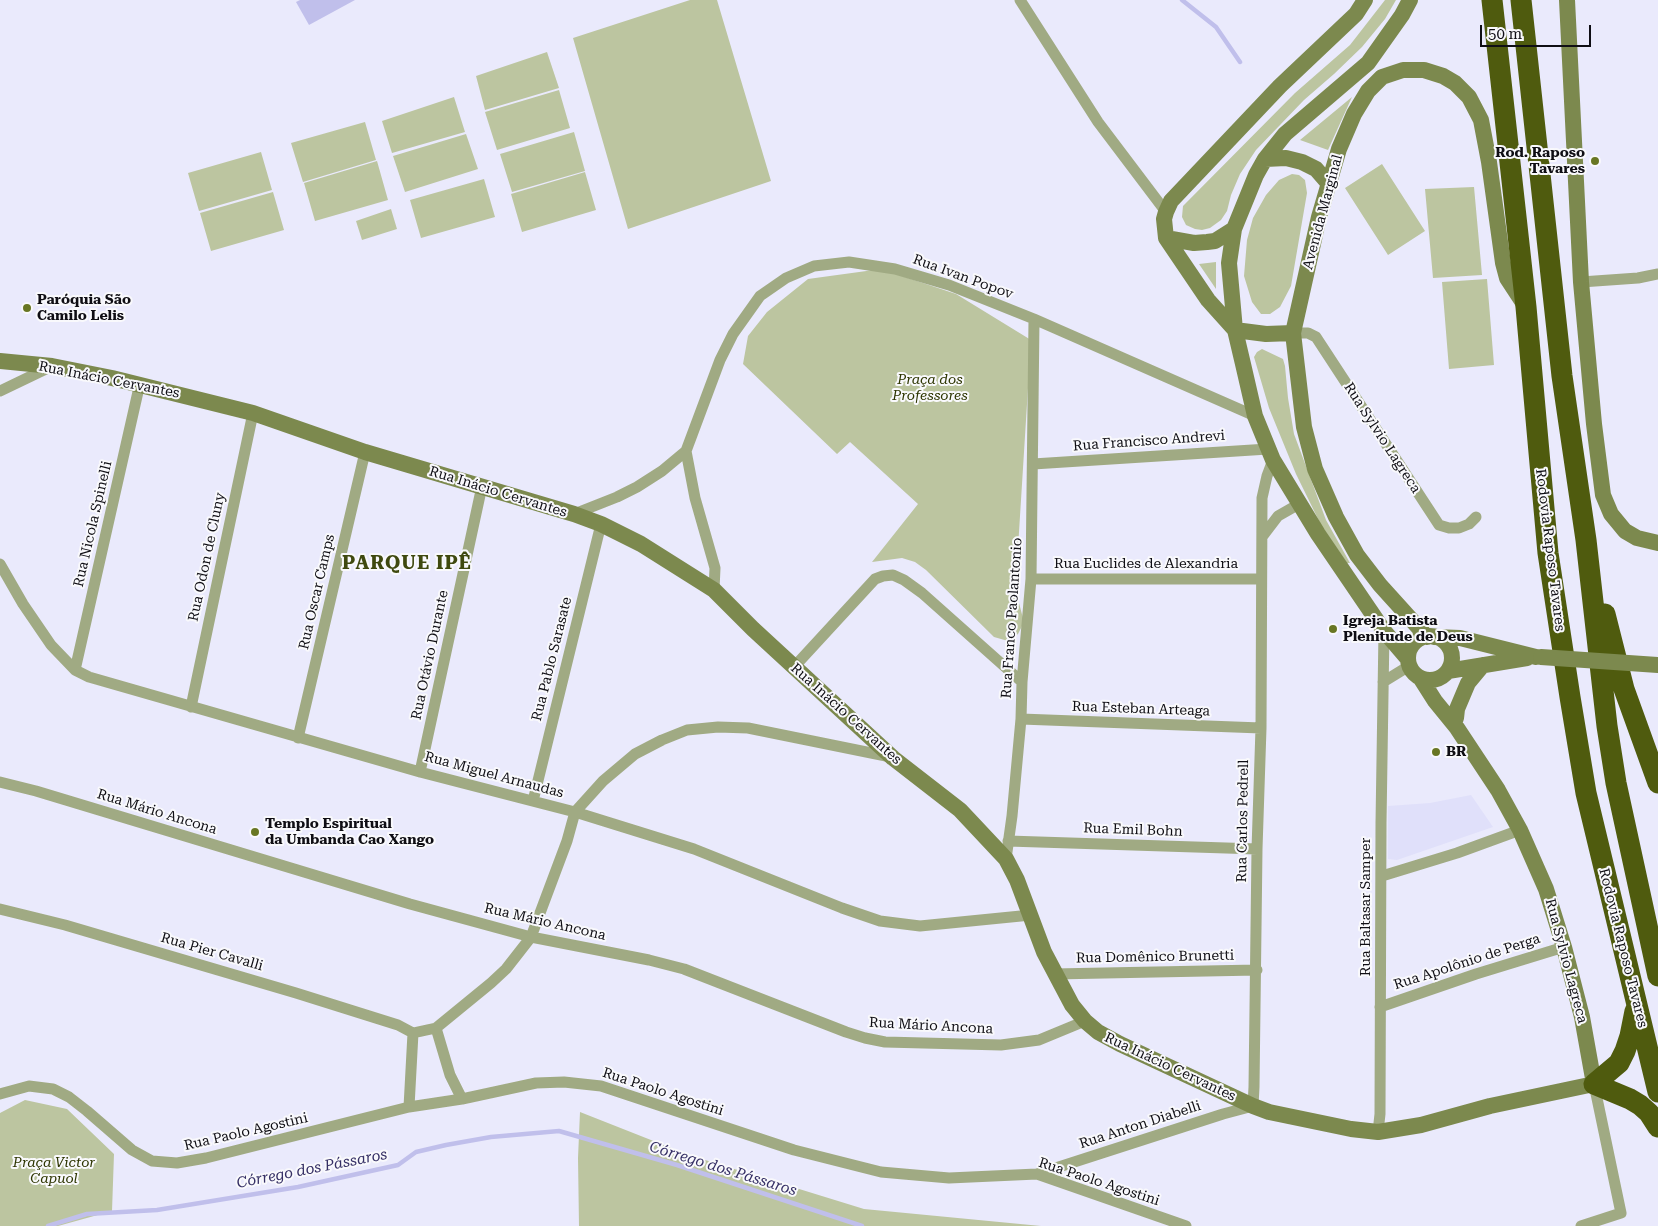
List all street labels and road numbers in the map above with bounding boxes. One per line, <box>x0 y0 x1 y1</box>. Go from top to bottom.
street label: Avenida Marginal <box>1300 153 1346 271</box>
street label: Rua Ivan Popov <box>911 251 1015 303</box>
street label: Rua Inácio Cervantes <box>37 358 181 402</box>
street label: Rua Sylvio Lagreca <box>1340 380 1424 496</box>
street label: Rua Francisco Andrevi <box>1072 427 1226 455</box>
street label: Rua Nicola Spinelli <box>70 459 116 589</box>
street label: Rua Inácio Cervantes <box>427 463 569 521</box>
street label: Rodovia Raposo Tavares <box>1532 468 1568 632</box>
street label: Rua Odon de Cluny <box>185 491 229 623</box>
street label: Rua Oscar Camps <box>296 533 338 651</box>
street label: Rua Franco Paolantonio <box>998 537 1026 699</box>
street label: Rua Euclides de Alexandria <box>1054 556 1238 572</box>
street label: Rua Otávio Durante <box>408 589 452 721</box>
street label: Rua Pablo Sarasate <box>528 595 576 723</box>
street label: Rua Inácio Cervantes <box>787 660 905 768</box>
street label: Rua Esteban Arteaga <box>1072 698 1210 720</box>
street label: Rua Miguel Arnaudas <box>423 748 565 802</box>
street label: Rua Carlos Pedrell <box>1234 759 1252 883</box>
street label: Rua Mário Ancona <box>95 786 219 838</box>
street label: Rua Emil Bohn <box>1083 820 1183 840</box>
street label: Rua Baltasar Samper <box>1358 838 1374 976</box>
street label: Rodovia Raposo Tavares <box>1595 866 1651 1030</box>
street label: Rua Sylvio Lagreca <box>1541 897 1591 1025</box>
street label: Rua Mário Ancona <box>483 900 607 944</box>
street label: Rua Pier Cavalli <box>159 929 265 975</box>
street label: Rua Apolônio de Perga <box>1392 930 1542 994</box>
street label: Rua Domênico Brunetti <box>1076 947 1234 967</box>
street label: Rua Mário Ancona <box>868 1014 994 1038</box>
street label: Rua Inácio Cervantes <box>1102 1029 1238 1105</box>
street label: Rua Paolo Agostini <box>600 1064 726 1120</box>
street label: Rua Anton Diabelli <box>1077 1097 1203 1153</box>
street label: Rua Paolo Agostini <box>183 1110 309 1154</box>
street label: Rua Paolo Agostini <box>1036 1154 1162 1210</box>

